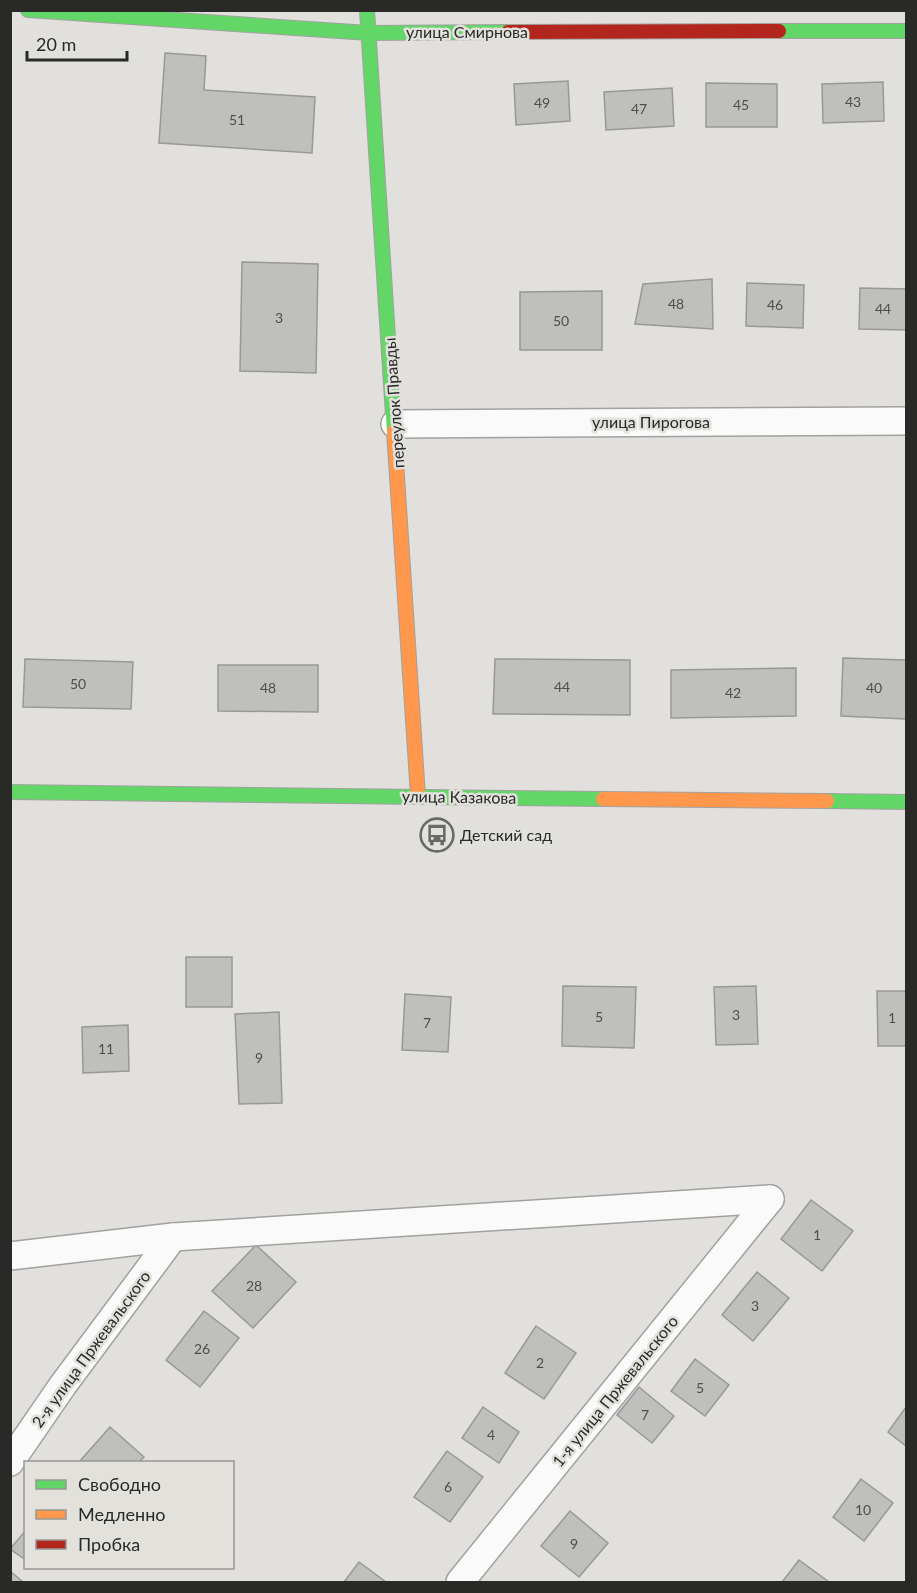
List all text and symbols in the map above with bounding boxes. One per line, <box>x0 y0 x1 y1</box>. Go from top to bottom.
street label: улица Смирнова <box>406 22 528 41</box>
scale bar <box>27 24 128 62</box>
text: 20 m <box>36 33 76 55</box>
house number: 43 <box>845 93 861 110</box>
house number: 49 <box>534 94 550 111</box>
house number: 45 <box>733 96 749 113</box>
house number: 47 <box>631 100 647 117</box>
house number: 51 <box>229 111 245 128</box>
house number: 48 <box>668 295 684 312</box>
house number: 46 <box>767 296 783 313</box>
house number: 44 <box>875 300 891 317</box>
house number: 3 <box>275 309 283 326</box>
house number: 50 <box>553 312 569 329</box>
street label: переулок Правды <box>379 337 408 469</box>
street label: улица Пирогова <box>592 412 710 431</box>
house number: 50 <box>70 675 86 692</box>
house number: 44 <box>554 678 570 695</box>
house number: 48 <box>260 679 276 696</box>
house number: 40 <box>866 679 882 696</box>
house number: 42 <box>725 684 741 701</box>
street label: улица Казакова <box>402 786 516 807</box>
bus stop icon: Детский сад <box>419 817 455 853</box>
place label: Детский сад <box>460 825 552 844</box>
house number: 3 <box>732 1006 740 1023</box>
house number: 5 <box>595 1008 603 1025</box>
house number: 1 <box>888 1009 896 1026</box>
house number: 7 <box>423 1014 431 1031</box>
house number: 11 <box>98 1040 114 1057</box>
house number: 9 <box>255 1049 263 1066</box>
house number: 1 <box>813 1226 821 1243</box>
street label: 2-я улица Пржевальского <box>27 1267 154 1431</box>
house number: 28 <box>246 1277 262 1294</box>
house number: 3 <box>751 1297 759 1314</box>
street label: 1-я улица Пржевальского <box>548 1311 681 1470</box>
house number: 26 <box>194 1340 210 1357</box>
house number: 2 <box>536 1354 544 1371</box>
house number: 5 <box>696 1379 704 1396</box>
house number: 7 <box>641 1406 649 1423</box>
house number: 4 <box>487 1426 495 1443</box>
legend <box>24 1461 234 1569</box>
text: Свободно <box>78 1473 161 1495</box>
house number: 6 <box>444 1478 452 1495</box>
house number: 10 <box>855 1501 871 1518</box>
text: Медленно <box>78 1503 166 1525</box>
text: Пробка <box>78 1533 140 1555</box>
house number: 9 <box>570 1535 578 1552</box>

